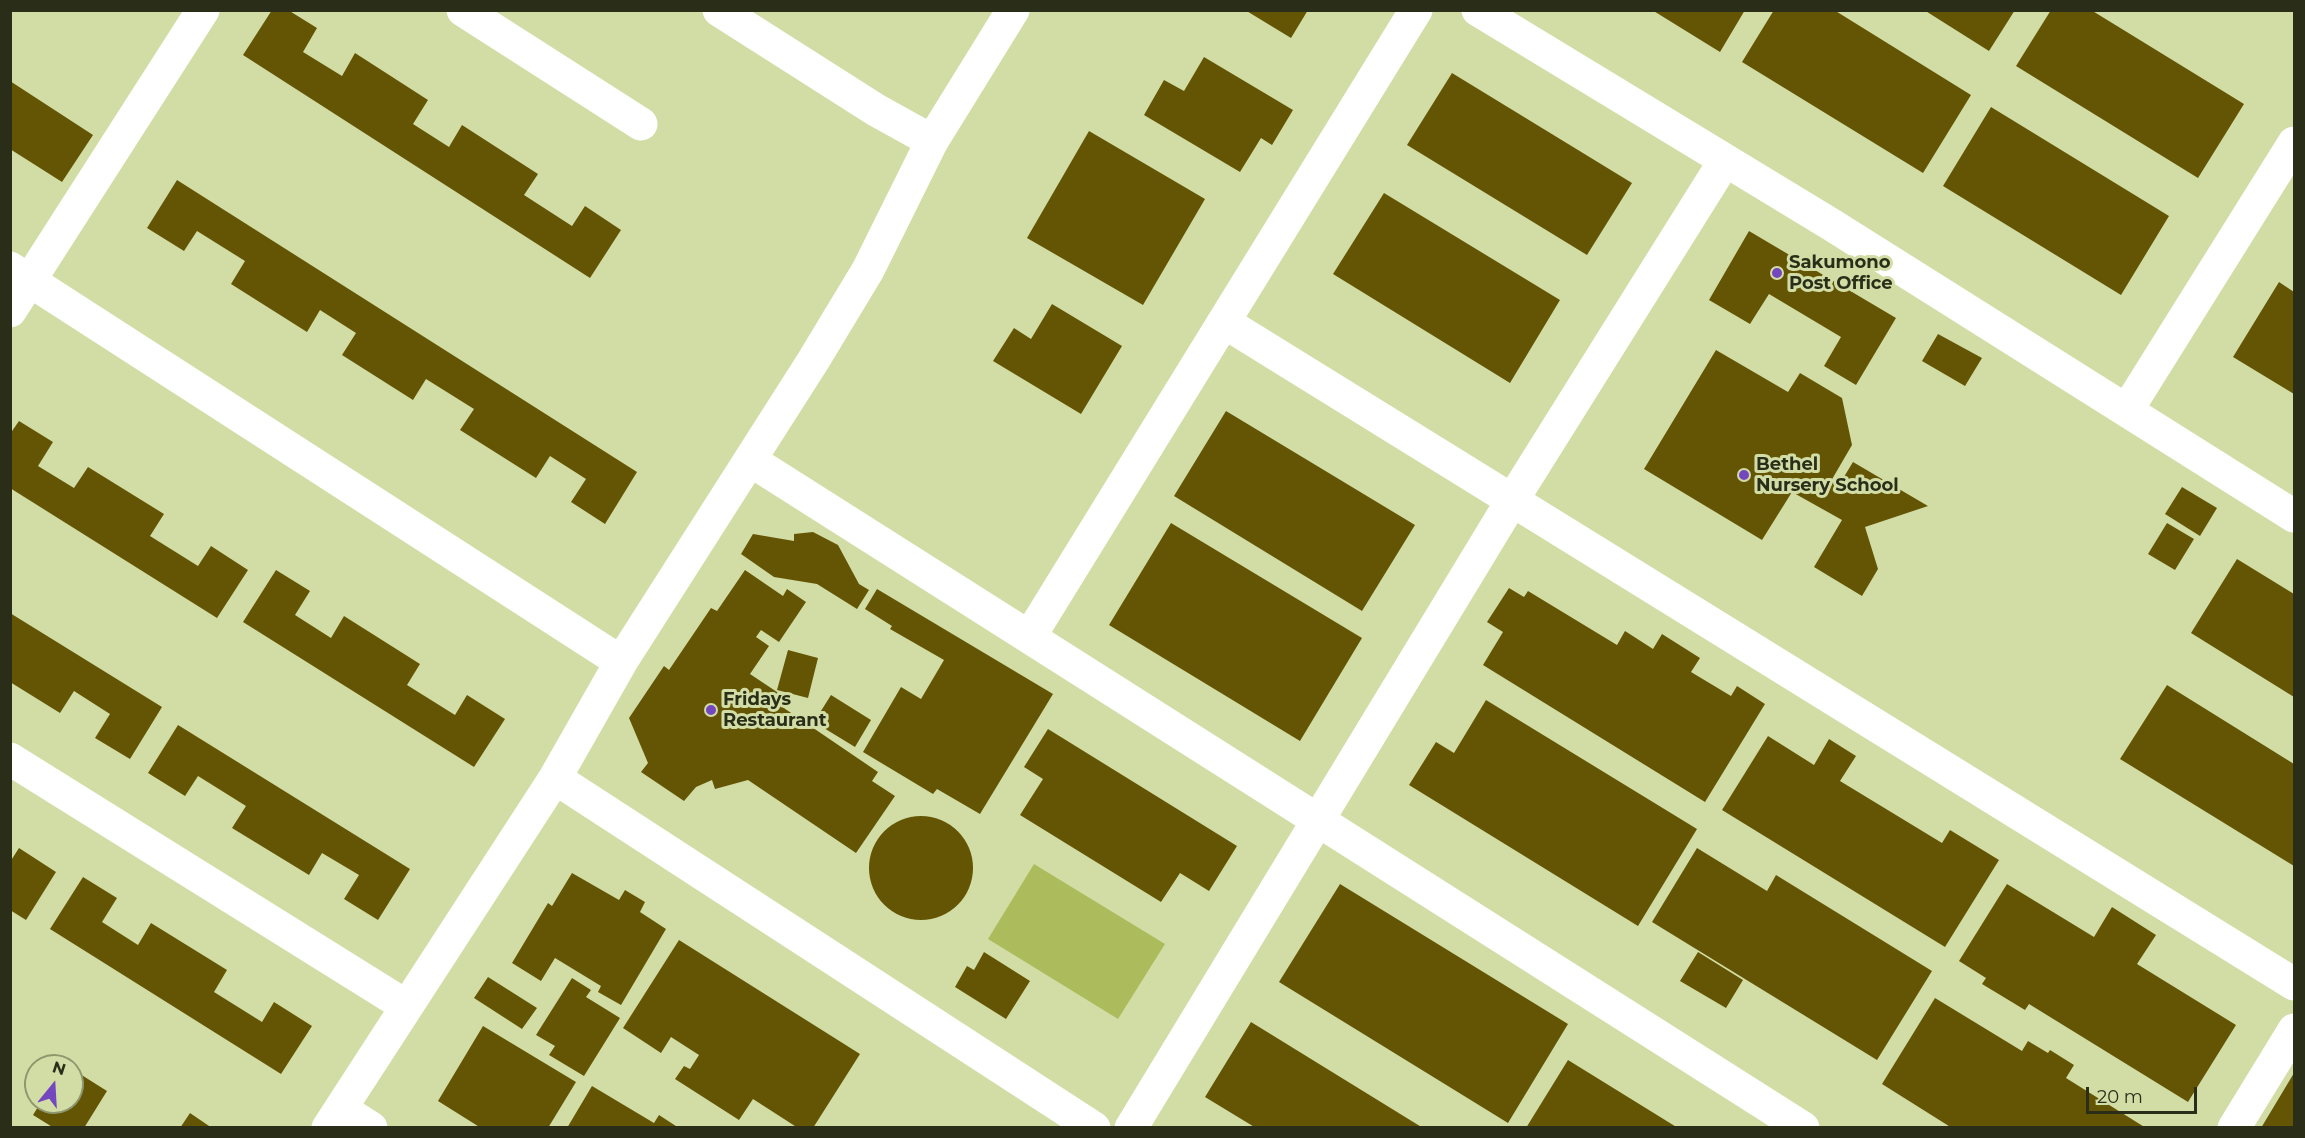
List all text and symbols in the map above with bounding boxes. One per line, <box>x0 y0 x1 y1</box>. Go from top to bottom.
place label: Sakumono Post Office <box>1789 252 1893 294</box>
marker: Sakumono Post Office <box>1770 266 1784 280</box>
place label: Bethel Nursery School <box>1756 454 1899 496</box>
marker: Bethel Nursery School <box>1737 468 1751 482</box>
place label: Fridays Restaurant <box>723 689 827 732</box>
marker: Fridays Restaurant <box>704 703 718 717</box>
north arrow <box>24 1054 84 1114</box>
text: N <box>50 1057 68 1079</box>
scale bar <box>2089 1075 2200 1113</box>
text: 20 m <box>2097 1086 2143 1108</box>

